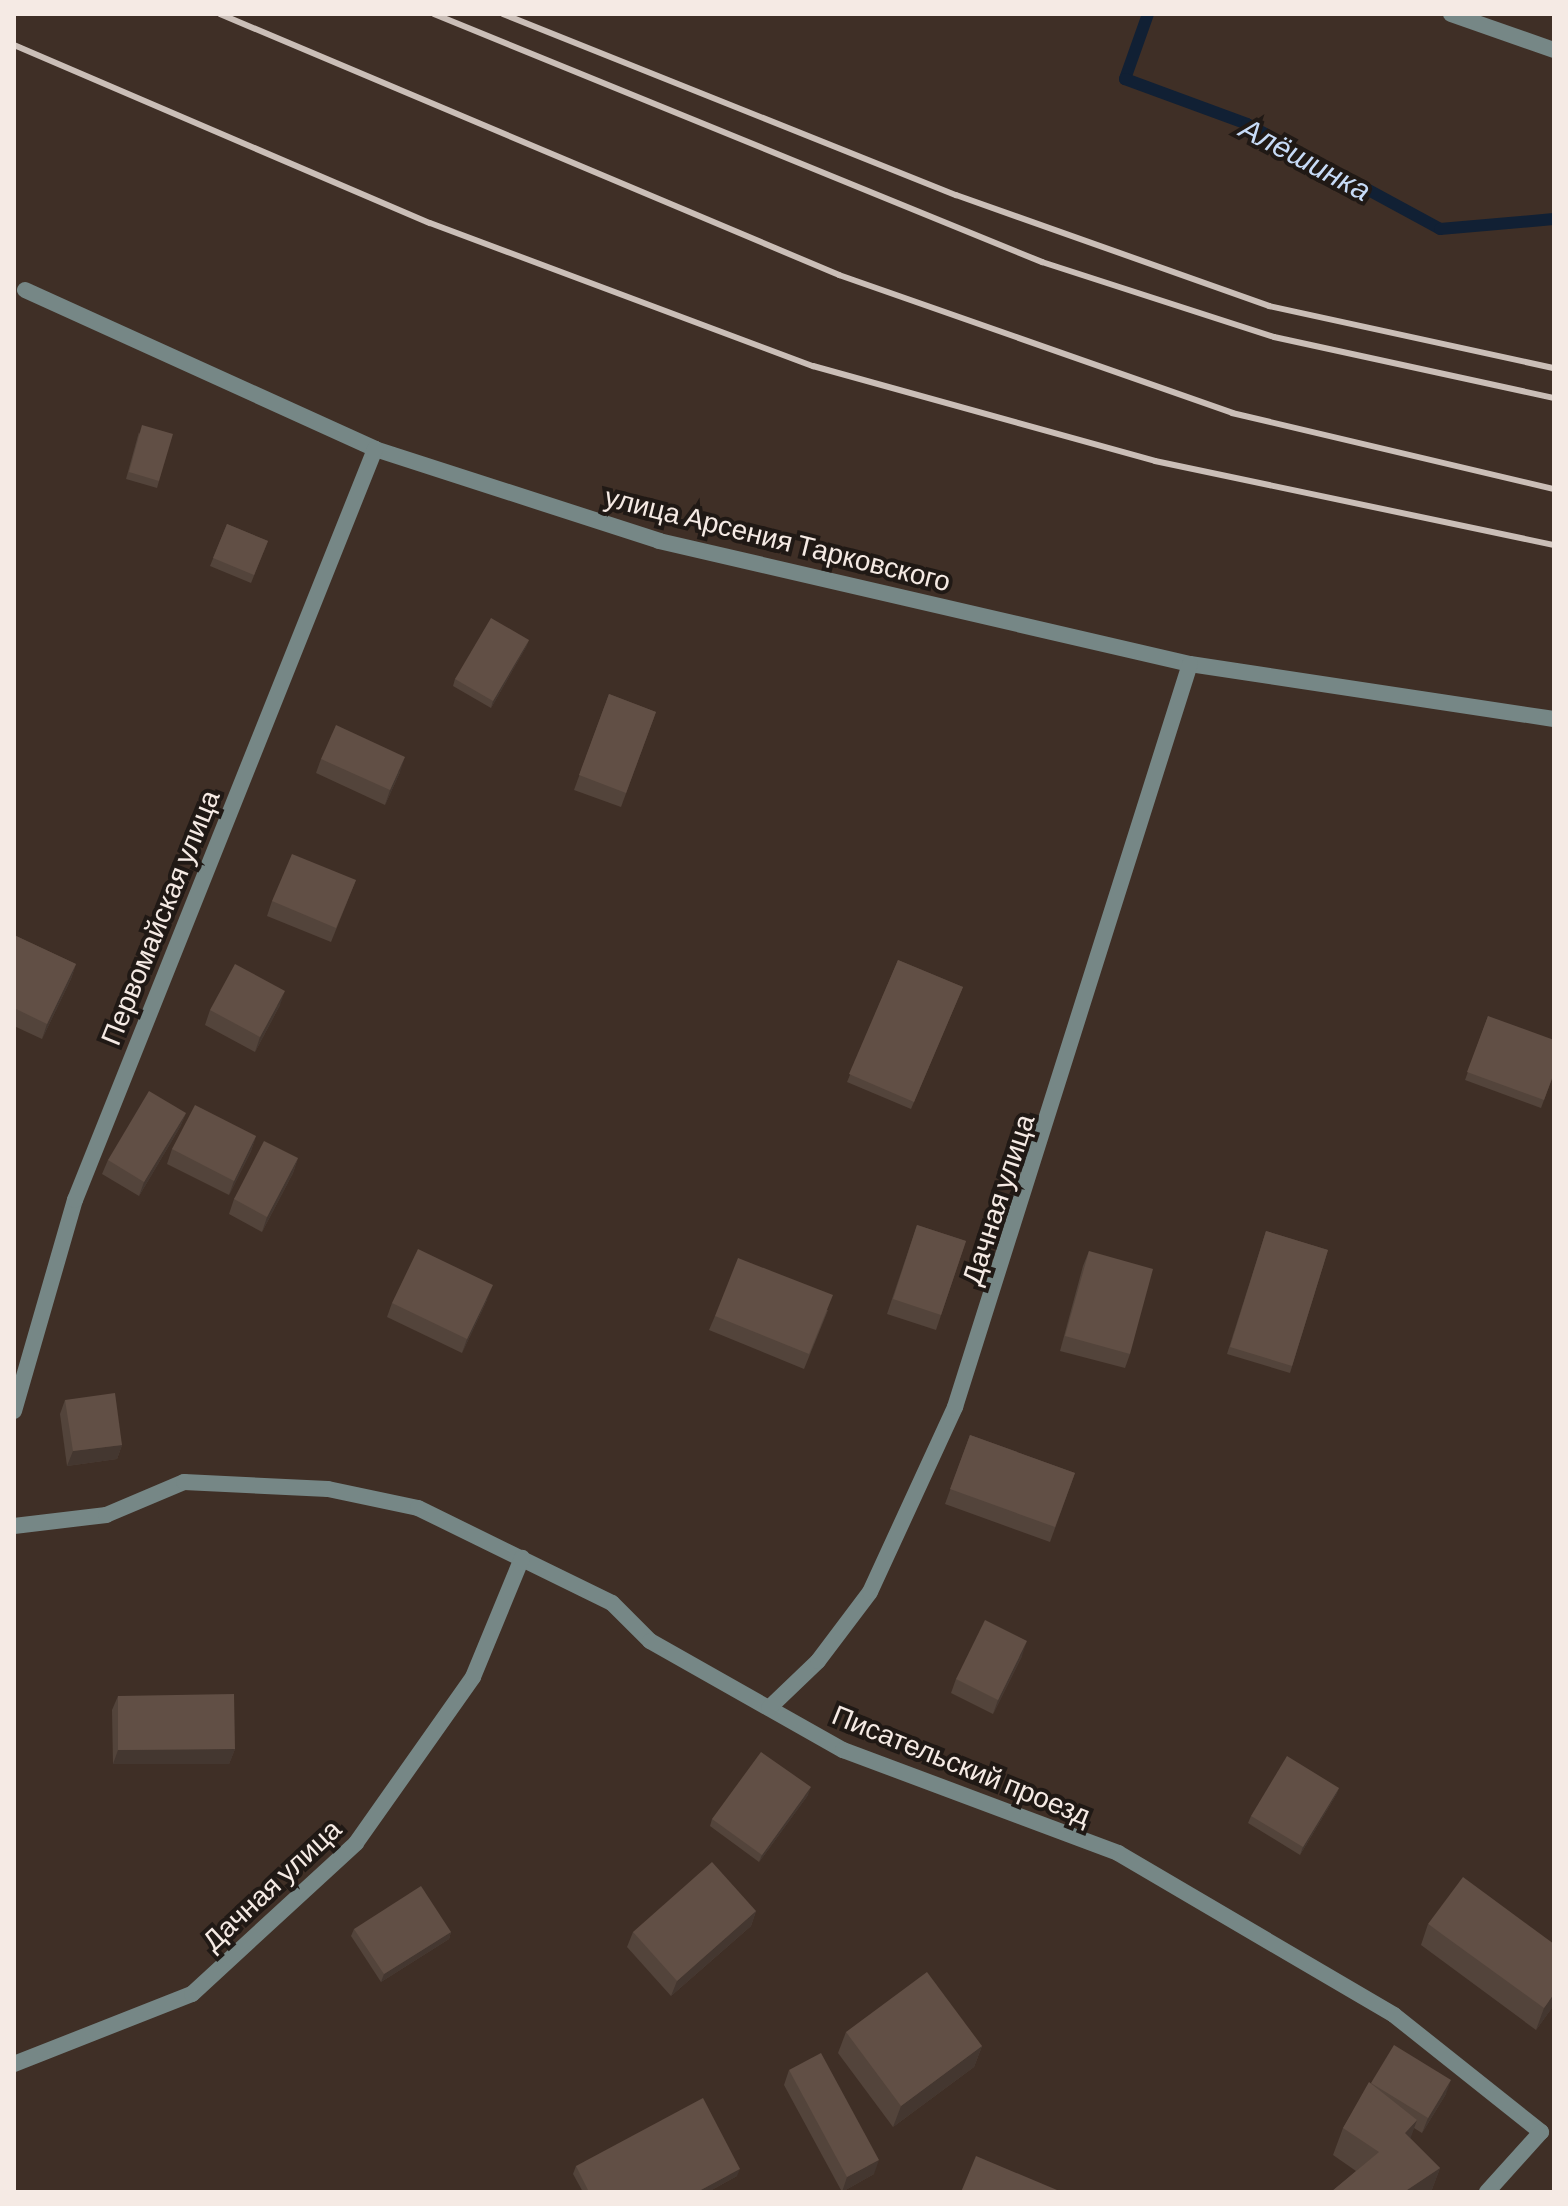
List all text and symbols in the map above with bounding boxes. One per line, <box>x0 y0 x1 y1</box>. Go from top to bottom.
water label: Алёшинка <box>1235 109 1377 207</box>
street label: улица Арсения Тарковского <box>602 479 954 597</box>
street label: Первомайская улица <box>92 785 226 1049</box>
street label: Дачная улица <box>954 1110 1040 1288</box>
street label: Писательский проезд <box>828 1697 1096 1831</box>
street label: Дачная улица <box>195 1811 347 1957</box>

